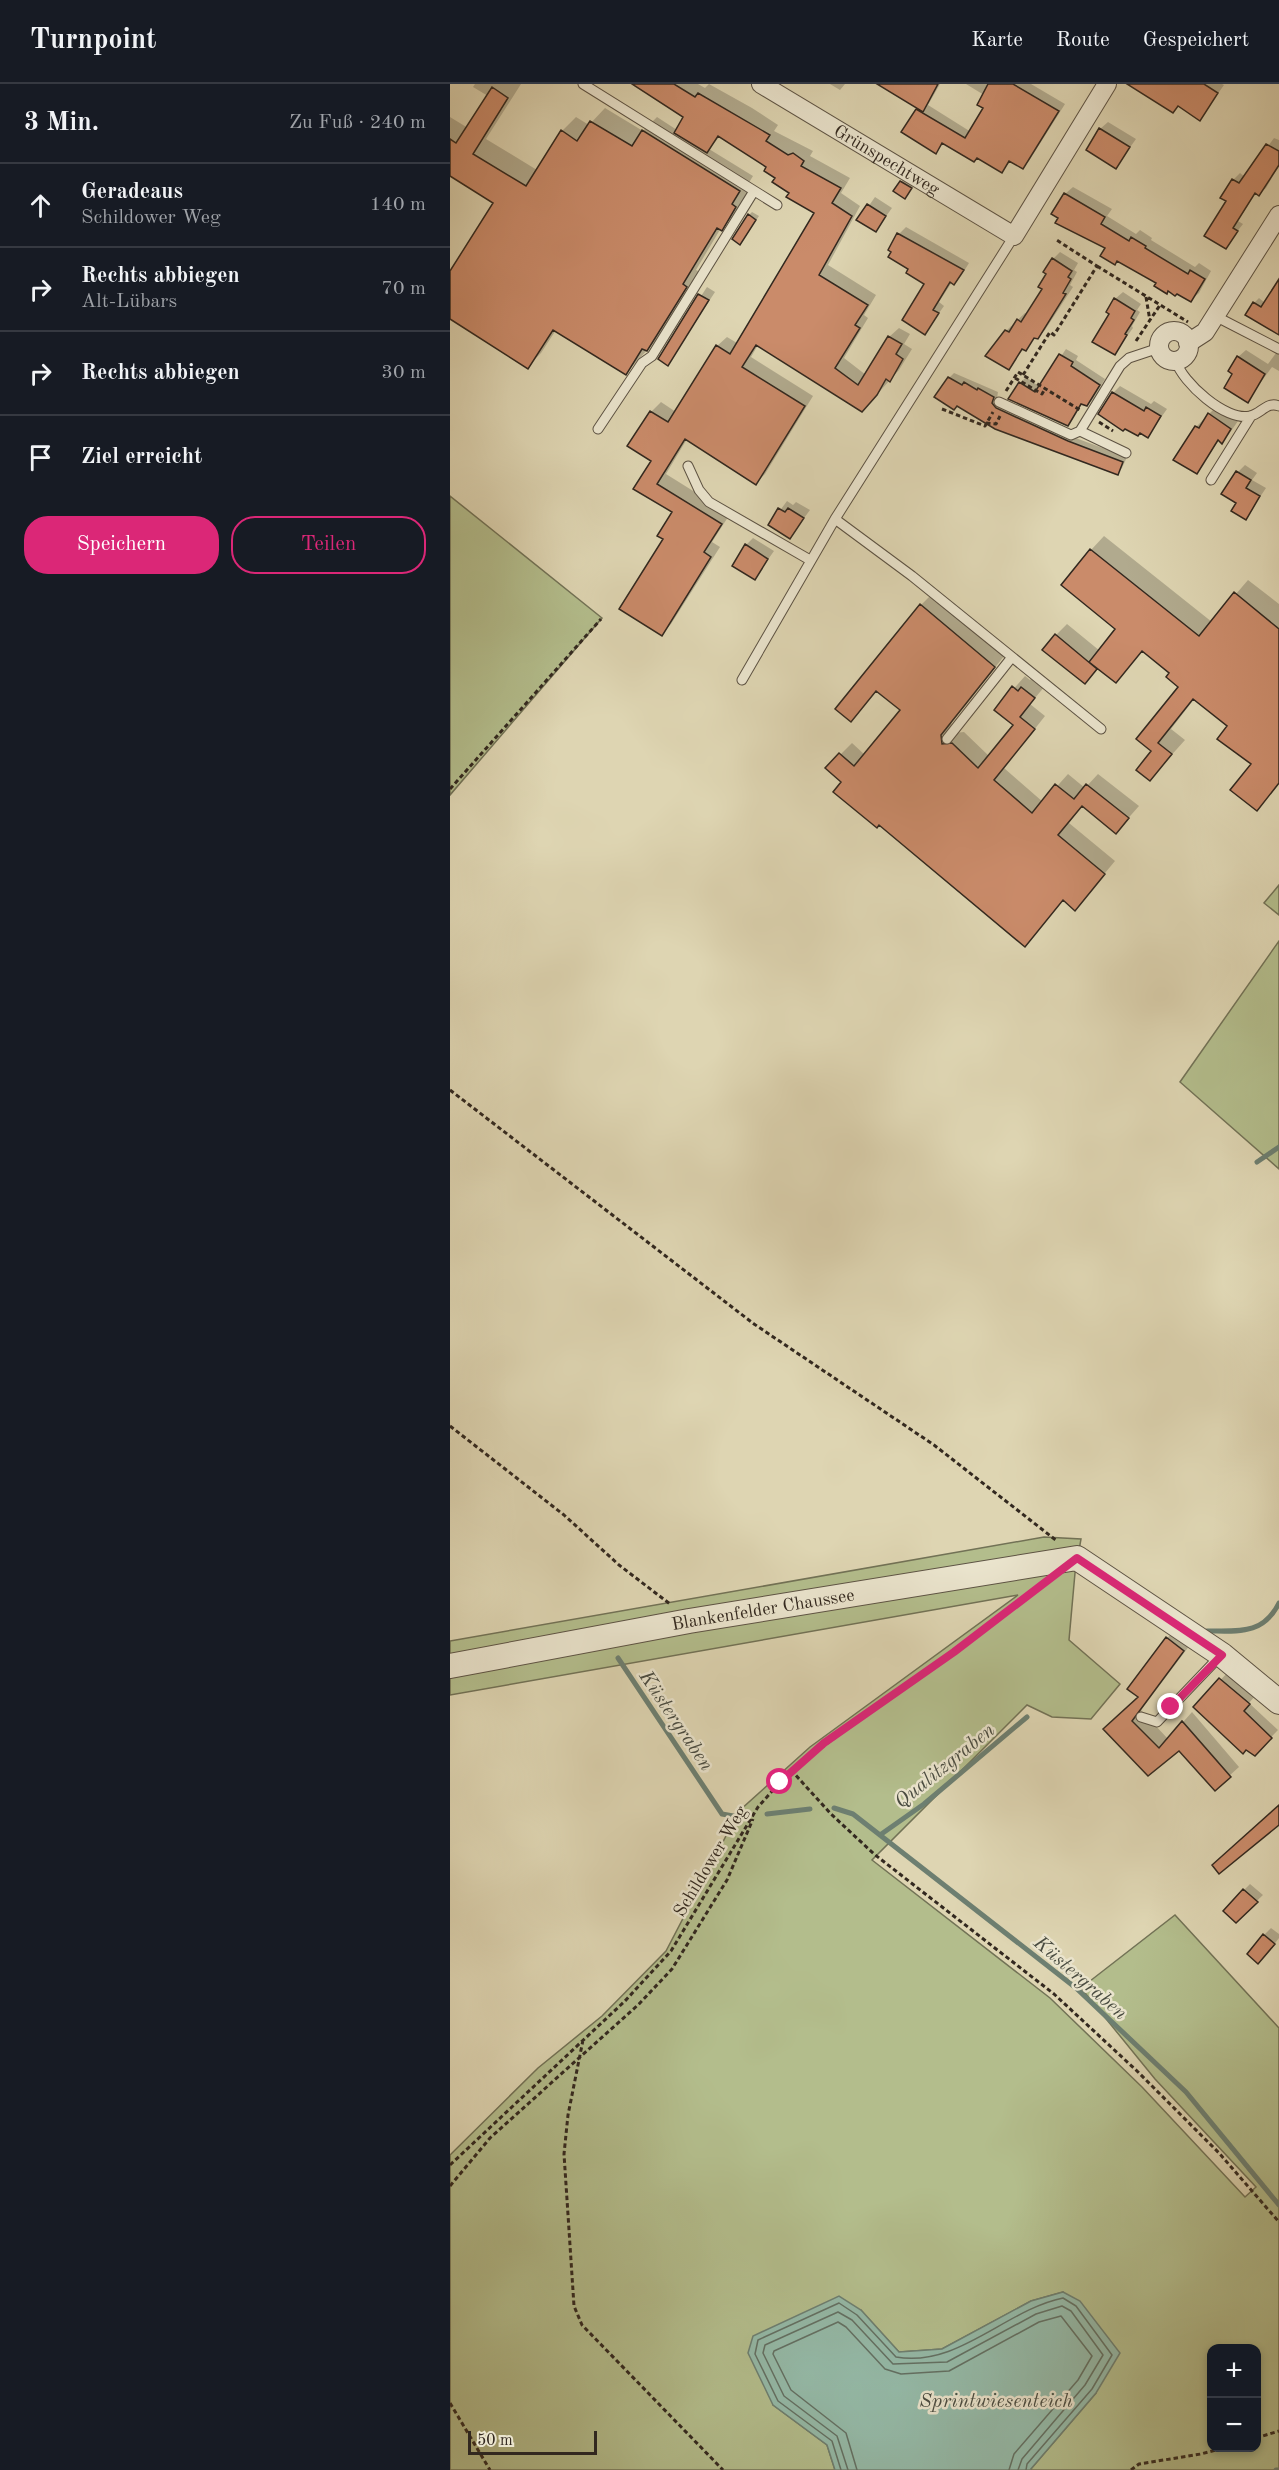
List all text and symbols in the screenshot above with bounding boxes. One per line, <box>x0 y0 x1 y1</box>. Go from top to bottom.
text: Turnpoint <box>30 27 157 55</box>
text: Karte <box>971 30 1023 51</box>
text: Route <box>1056 30 1110 51</box>
text: Gespeichert <box>1143 30 1249 51</box>
text: 3 Min. <box>24 110 99 136</box>
text: Zu Fuß · 240 m <box>289 113 426 133</box>
street label: Grünspechtweg <box>830 122 943 199</box>
text: Geradeaus <box>81 181 183 203</box>
icon: ahead <box>24 189 57 222</box>
text: 140 m <box>370 195 426 215</box>
text: Schildower Weg <box>81 208 221 228</box>
text: Rechts abbiegen <box>81 265 240 287</box>
icon: right <box>24 273 57 306</box>
text: 70 m <box>381 279 426 299</box>
text: Alt-Lübars <box>81 292 177 312</box>
icon: right <box>24 357 57 390</box>
text: Rechts abbiegen <box>81 362 240 384</box>
text: 30 m <box>381 363 426 383</box>
icon: arrive <box>24 441 57 474</box>
text: Ziel erreicht <box>81 446 202 468</box>
button: Speichern <box>24 516 219 574</box>
button: Teilen <box>231 516 426 574</box>
street label: Blankenfelder Chaussee <box>670 1586 856 1634</box>
water label: Küstergraben <box>634 1666 716 1775</box>
route end <box>1157 1693 1183 1719</box>
water label: Qualitzgraben <box>891 1720 999 1813</box>
route start <box>766 1768 792 1794</box>
street label: Schildower Weg <box>671 1803 751 1920</box>
water label: Küstergraben <box>1028 1932 1130 2024</box>
map controls <box>1207 2344 1261 2452</box>
button: + <box>1207 2344 1261 2398</box>
water label: Sprintwiesenteich <box>919 2392 1073 2412</box>
button: − <box>1207 2398 1261 2452</box>
scale bar <box>468 2428 597 2456</box>
text: 50 m <box>477 2433 513 2449</box>

